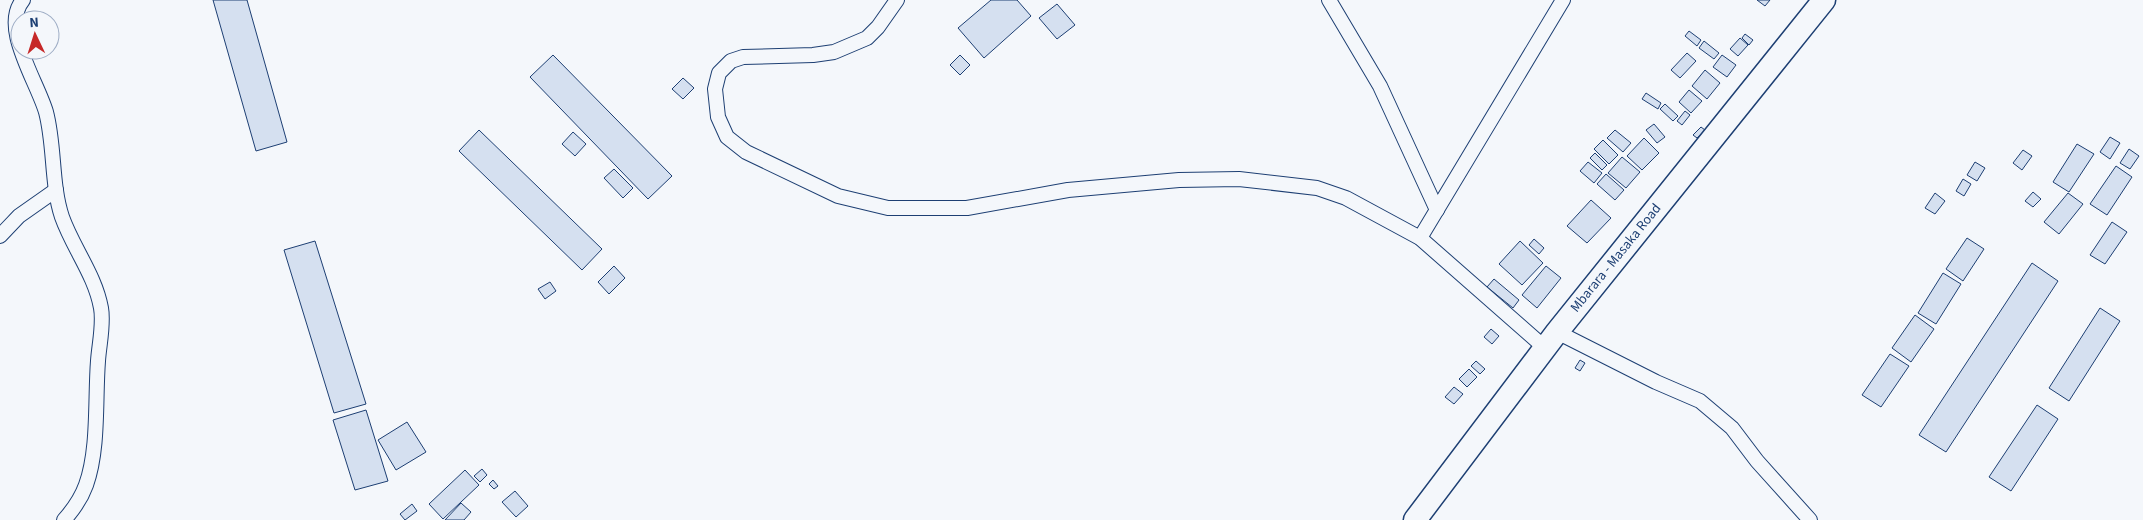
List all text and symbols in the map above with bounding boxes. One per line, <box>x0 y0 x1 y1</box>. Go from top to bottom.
north arrow <box>10 10 60 60</box>
text: N <box>29 13 40 33</box>
street label: Mbarara - Masaka Road <box>1566 199 1666 317</box>

